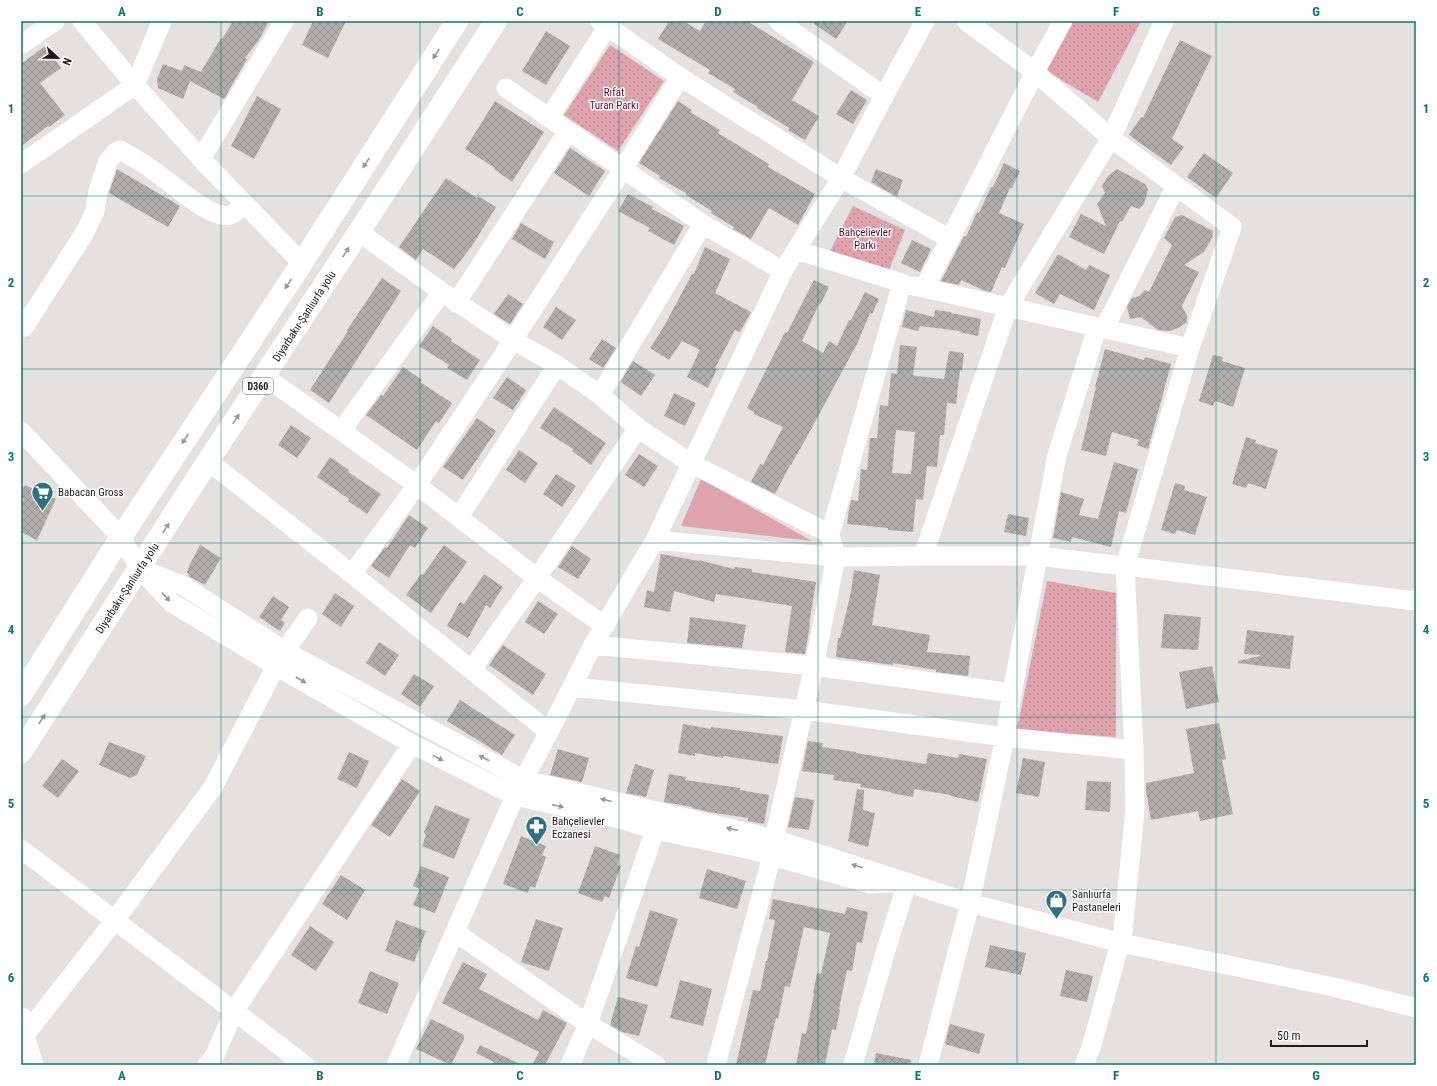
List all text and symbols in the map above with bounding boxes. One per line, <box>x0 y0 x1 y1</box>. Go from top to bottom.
text: A <box>118 4 126 19</box>
text: B <box>316 4 324 19</box>
text: C <box>516 4 524 19</box>
text: D <box>714 4 722 19</box>
text: E <box>915 4 922 19</box>
text: F <box>1113 4 1119 19</box>
text: G <box>1312 4 1320 19</box>
north arrow <box>38 38 78 78</box>
one-way arrow <box>433 48 440 60</box>
text: N <box>59 56 74 67</box>
park label: Rıfat Turan Parkı <box>590 86 639 112</box>
text: 1 <box>8 101 14 116</box>
text: 1 <box>1423 101 1429 116</box>
one-way arrow <box>362 158 370 168</box>
park label: Bahçelievler Parkı <box>839 226 892 252</box>
one-way arrow <box>343 246 350 257</box>
street label: Diyarbakır-Şanlıurfa yolu <box>270 268 339 364</box>
text: 2 <box>8 275 15 290</box>
text: 2 <box>1423 275 1430 290</box>
one-way arrow <box>284 278 291 290</box>
road number: D360 <box>243 378 273 394</box>
one-way arrow <box>232 413 240 424</box>
one-way arrow <box>181 434 189 444</box>
text: 3 <box>8 449 14 464</box>
text: 3 <box>1423 449 1429 464</box>
supermarket icon: Babacan Gross <box>29 479 55 512</box>
place label: Babacan Gross <box>58 486 123 499</box>
one-way arrow <box>162 523 170 533</box>
street label: Diyarbakır-Şanlıurfa yolu <box>93 540 162 636</box>
one-way arrow <box>162 592 171 602</box>
text: 4 <box>8 622 15 637</box>
text: 4 <box>1423 622 1430 637</box>
one-way arrow <box>295 677 307 684</box>
one-way arrow <box>38 714 46 725</box>
one-way arrow <box>433 754 444 761</box>
one-way arrow <box>478 755 489 761</box>
text: 5 <box>8 796 15 811</box>
one-way arrow <box>600 796 612 802</box>
text: 5 <box>1423 796 1430 811</box>
one-way arrow <box>552 803 564 809</box>
pharmacy icon: Bahçelievler Eczanesi <box>524 814 550 847</box>
place label: Bahçelievler Eczanesi <box>552 815 605 841</box>
one-way arrow <box>726 826 738 832</box>
one-way arrow <box>851 862 863 868</box>
shop icon: Sanlıurfa Pastaneleri <box>1043 887 1069 920</box>
place label: Sanlıurfa Pastaneleri <box>1072 888 1121 914</box>
text: 6 <box>8 970 15 985</box>
text: 6 <box>1423 970 1430 985</box>
scale bar <box>1271 1022 1367 1048</box>
text: 50 m <box>1277 1029 1301 1043</box>
text: A <box>118 1068 126 1083</box>
text: B <box>316 1068 324 1083</box>
text: C <box>516 1068 524 1083</box>
text: D <box>714 1068 722 1083</box>
text: E <box>915 1068 922 1083</box>
text: F <box>1113 1068 1119 1083</box>
text: G <box>1312 1068 1320 1083</box>

